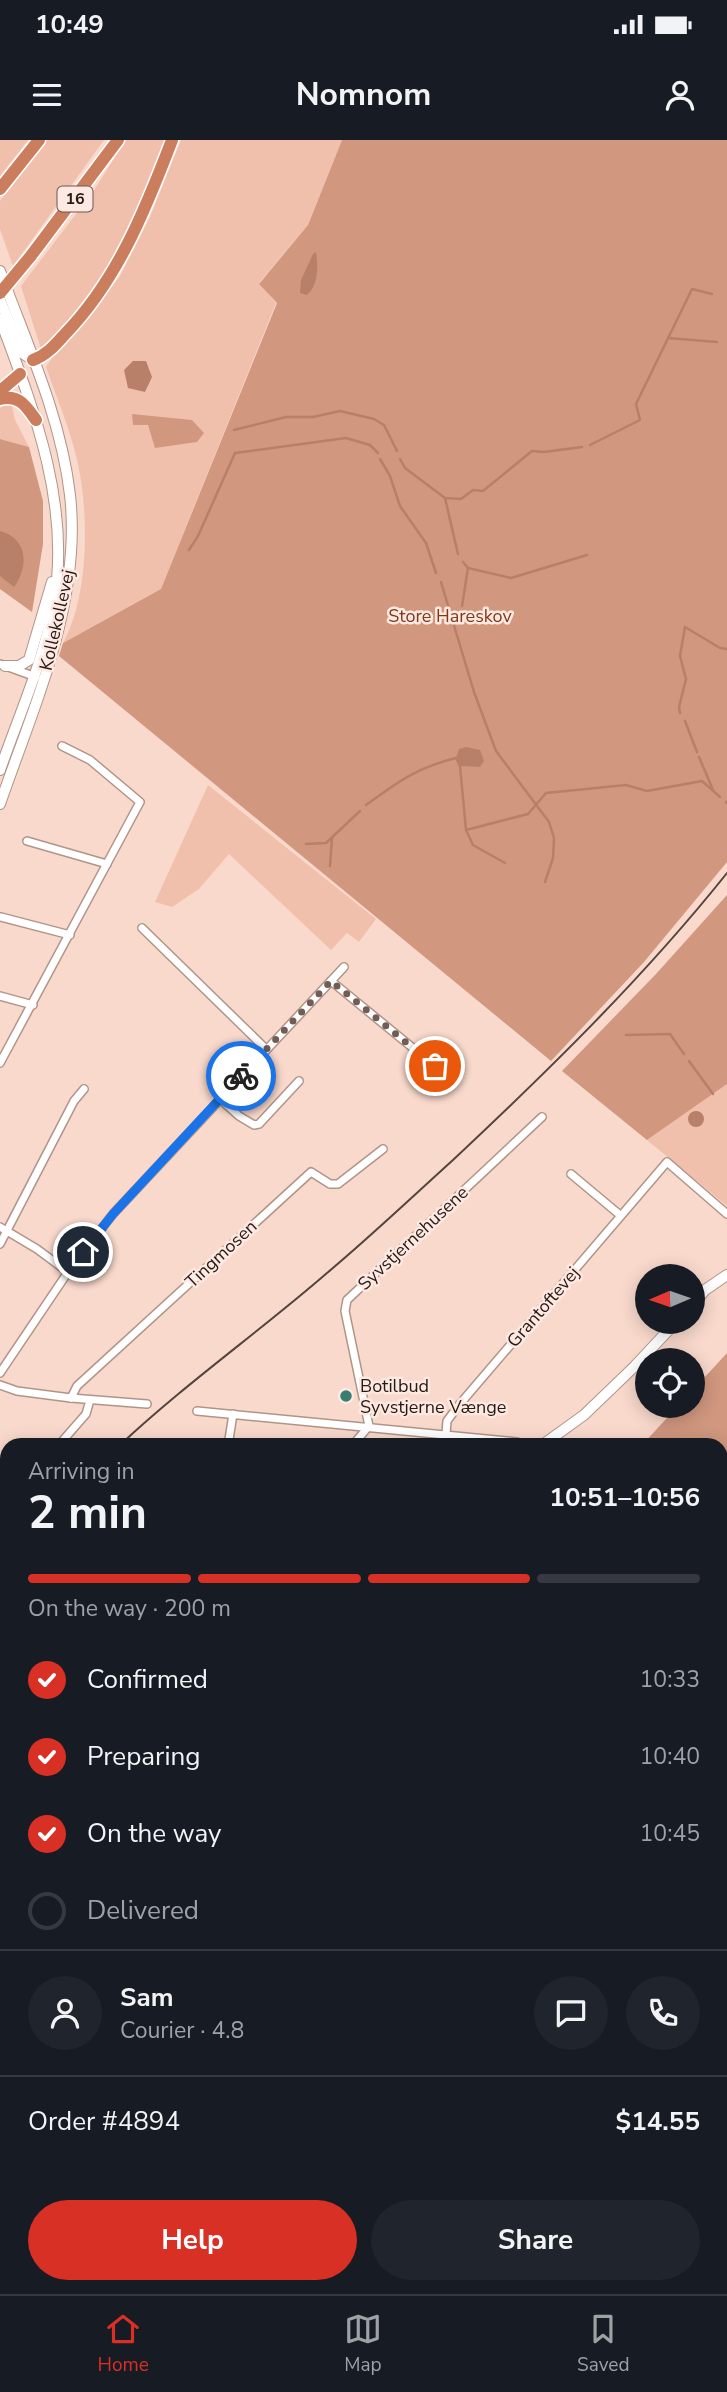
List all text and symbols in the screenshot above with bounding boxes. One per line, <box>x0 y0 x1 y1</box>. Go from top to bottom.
text: 10:49 <box>35 7 104 42</box>
text: Nomnom <box>296 73 431 116</box>
icon: menu <box>28 76 66 114</box>
icon: person <box>661 76 699 114</box>
road number: 16 <box>57 186 92 212</box>
street label: Kollekollevej <box>34 567 80 673</box>
park label: Store Hareskov <box>388 604 512 628</box>
pin <box>405 1036 465 1096</box>
courier <box>206 1041 276 1111</box>
icon: bag <box>416 1047 454 1085</box>
icon: bike <box>222 1057 260 1095</box>
street label: Syvstjernehusene <box>353 1180 473 1296</box>
street label: Tingmosen <box>180 1215 262 1293</box>
pin <box>53 1222 113 1282</box>
icon: home <box>64 1233 102 1271</box>
street label: Grantoftevej <box>501 1262 585 1352</box>
north arrow <box>635 1264 705 1334</box>
map controls <box>635 1264 705 1418</box>
button: locate <box>635 1348 705 1418</box>
place label: Botilbud Syvstjerne Vænge <box>360 1374 506 1419</box>
marker: Botilbud Syvstjerne Vænge <box>338 1388 354 1404</box>
text: Arriving in <box>28 1456 135 1487</box>
text: 10:51–10:56 <box>549 1480 700 1515</box>
text: 2 min <box>28 1481 147 1544</box>
text: On the way · 200 m <box>28 1593 231 1624</box>
icon: check <box>28 1661 66 1699</box>
text: Confirmed <box>87 1662 208 1697</box>
text: 10:33 <box>640 1664 700 1695</box>
icon: check <box>28 1738 66 1776</box>
text: Preparing <box>87 1739 200 1774</box>
text: 10:40 <box>640 1741 700 1772</box>
icon: check <box>28 1815 66 1853</box>
text: On the way <box>87 1816 221 1851</box>
text: 10:45 <box>640 1818 700 1849</box>
text: Delivered <box>87 1893 199 1928</box>
button: person <box>28 1976 102 2050</box>
button: chat <box>534 1976 608 2050</box>
button: phone <box>626 1976 700 2050</box>
text: Sam <box>120 1980 173 2015</box>
text: Courier · 4.8 <box>120 2015 244 2046</box>
text: Order #4894 <box>28 2104 180 2139</box>
text: $14.55 <box>616 2104 700 2139</box>
button: Help <box>28 2200 357 2280</box>
button: Share <box>371 2200 700 2280</box>
tab: Home <box>98 2310 149 2378</box>
tab: Map <box>344 2310 382 2378</box>
tab: Saved <box>577 2310 629 2378</box>

